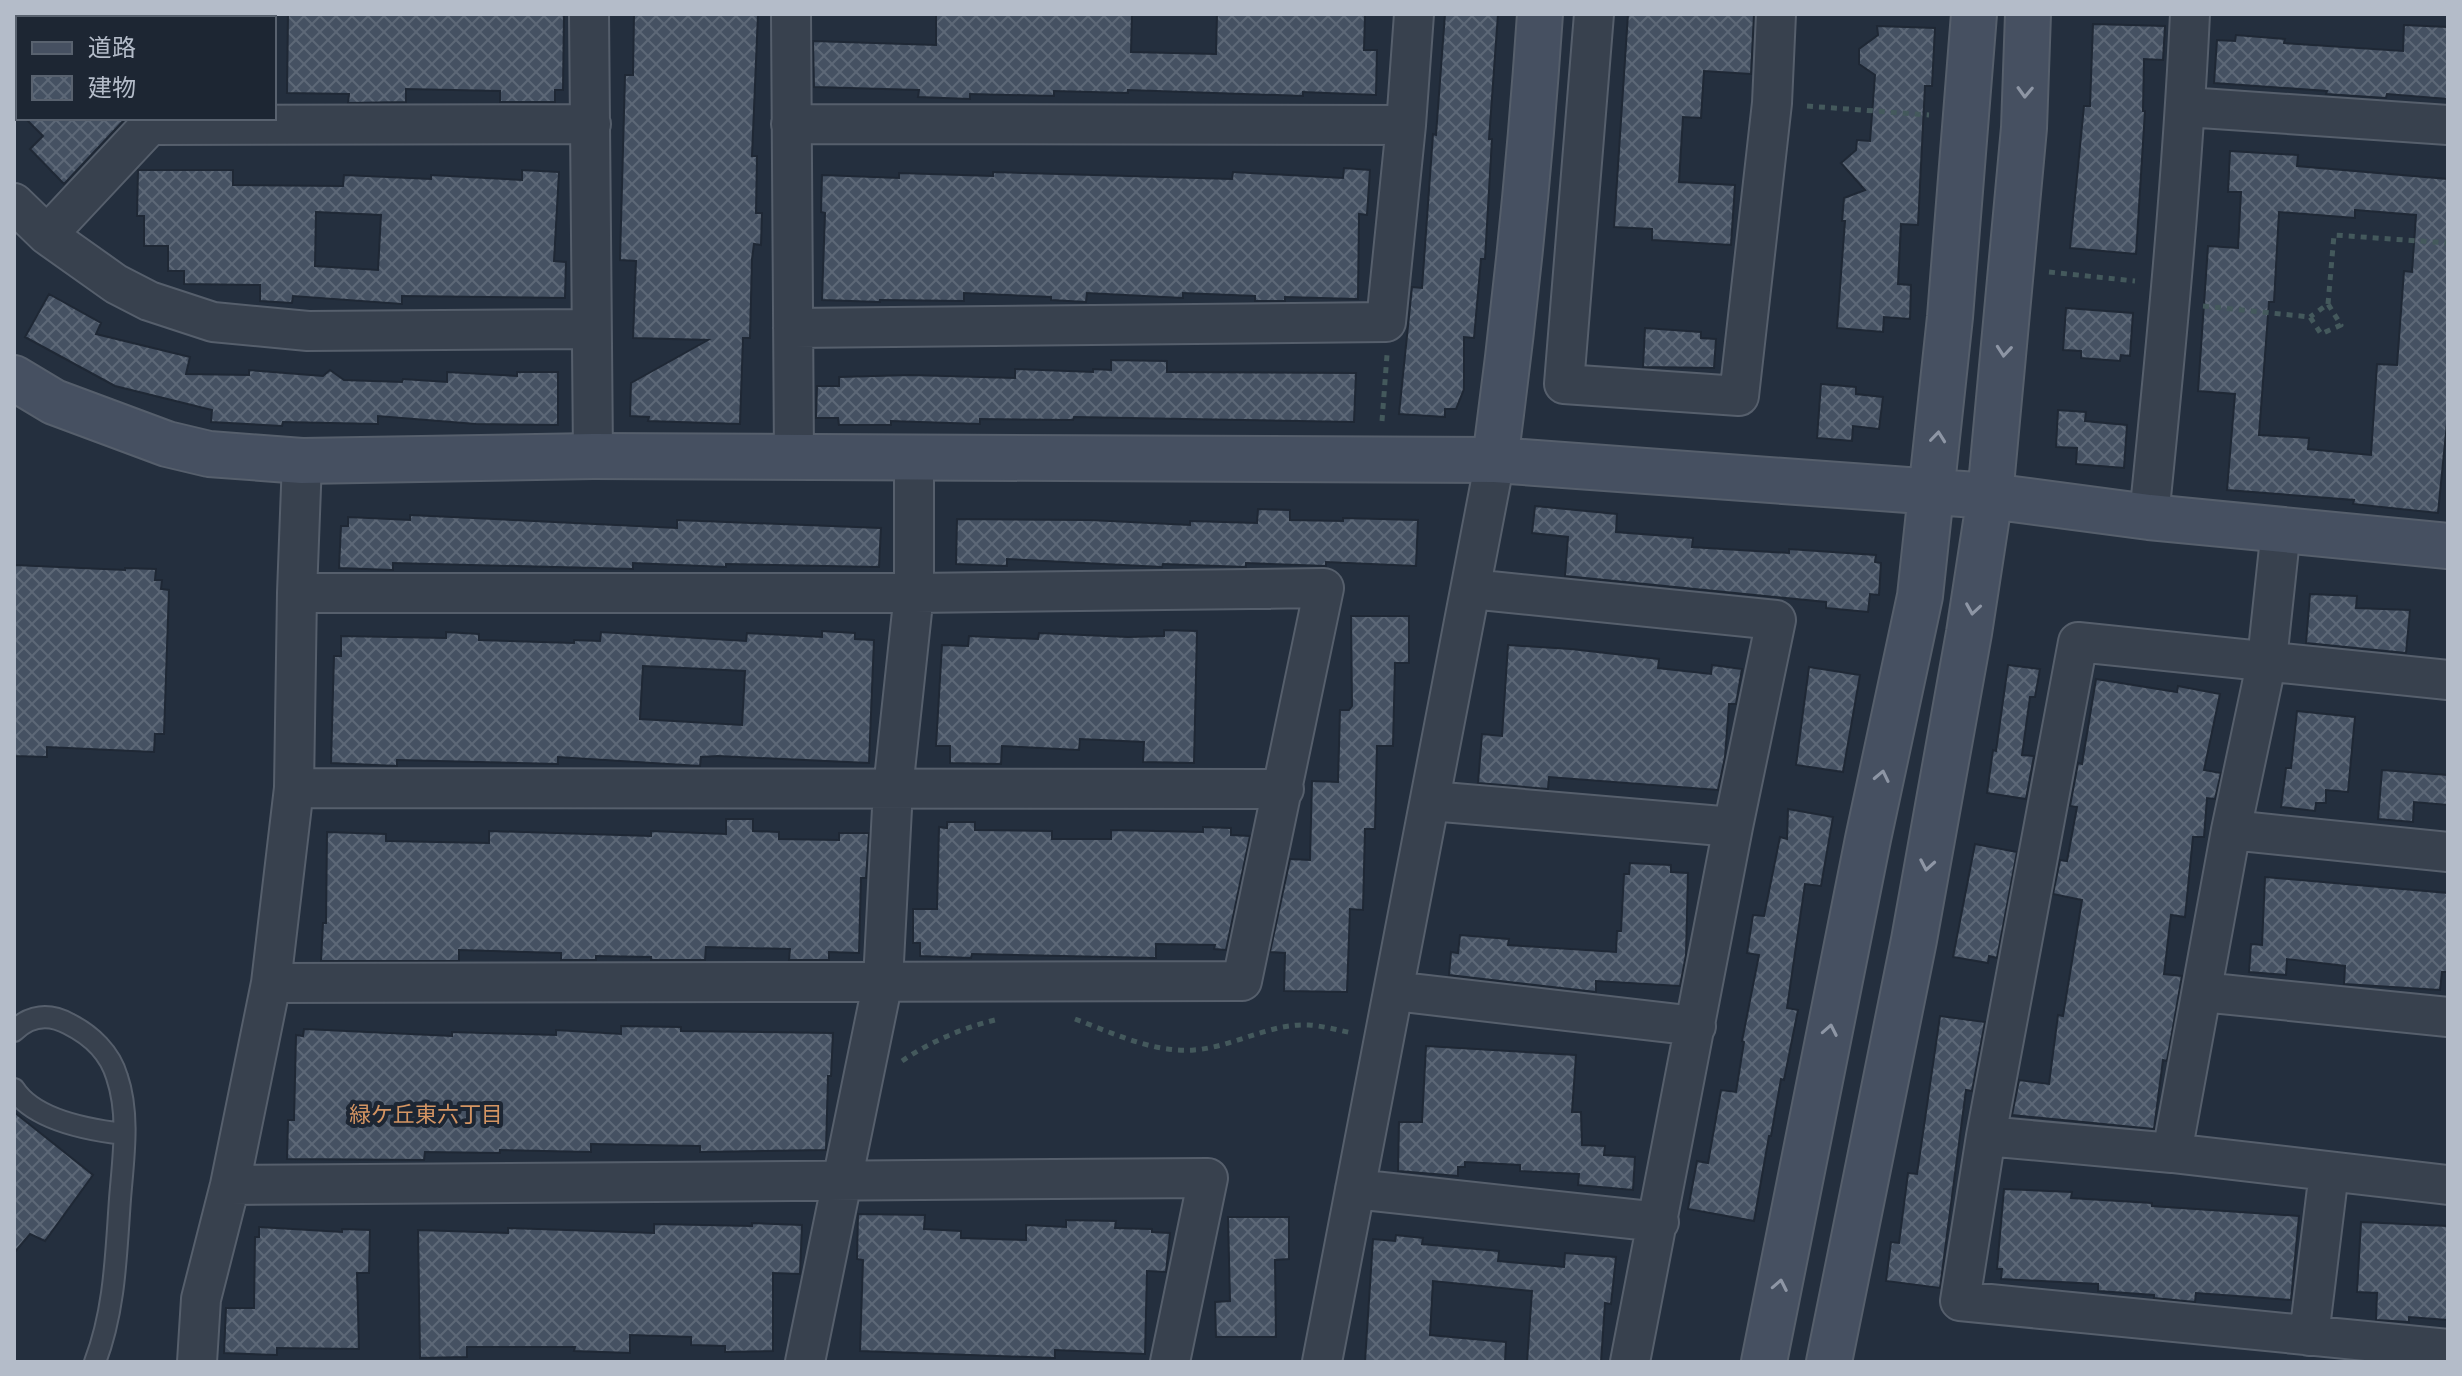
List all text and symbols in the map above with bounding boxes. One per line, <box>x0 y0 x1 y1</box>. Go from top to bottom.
legend <box>16 16 276 120</box>
text: 道路 <box>88 32 136 63</box>
text: 建物 <box>88 72 136 103</box>
one-way arrow <box>2017 86 2034 99</box>
one-way arrow <box>1995 345 2012 358</box>
one-way arrow <box>1929 430 1946 443</box>
one-way arrow <box>1965 602 1982 616</box>
one-way arrow <box>1873 769 1890 783</box>
one-way arrow <box>1920 858 1937 872</box>
one-way arrow <box>1821 1024 1838 1038</box>
district label: 緑ケ丘東六丁目 <box>349 1100 503 1129</box>
one-way arrow <box>1770 1279 1787 1292</box>

